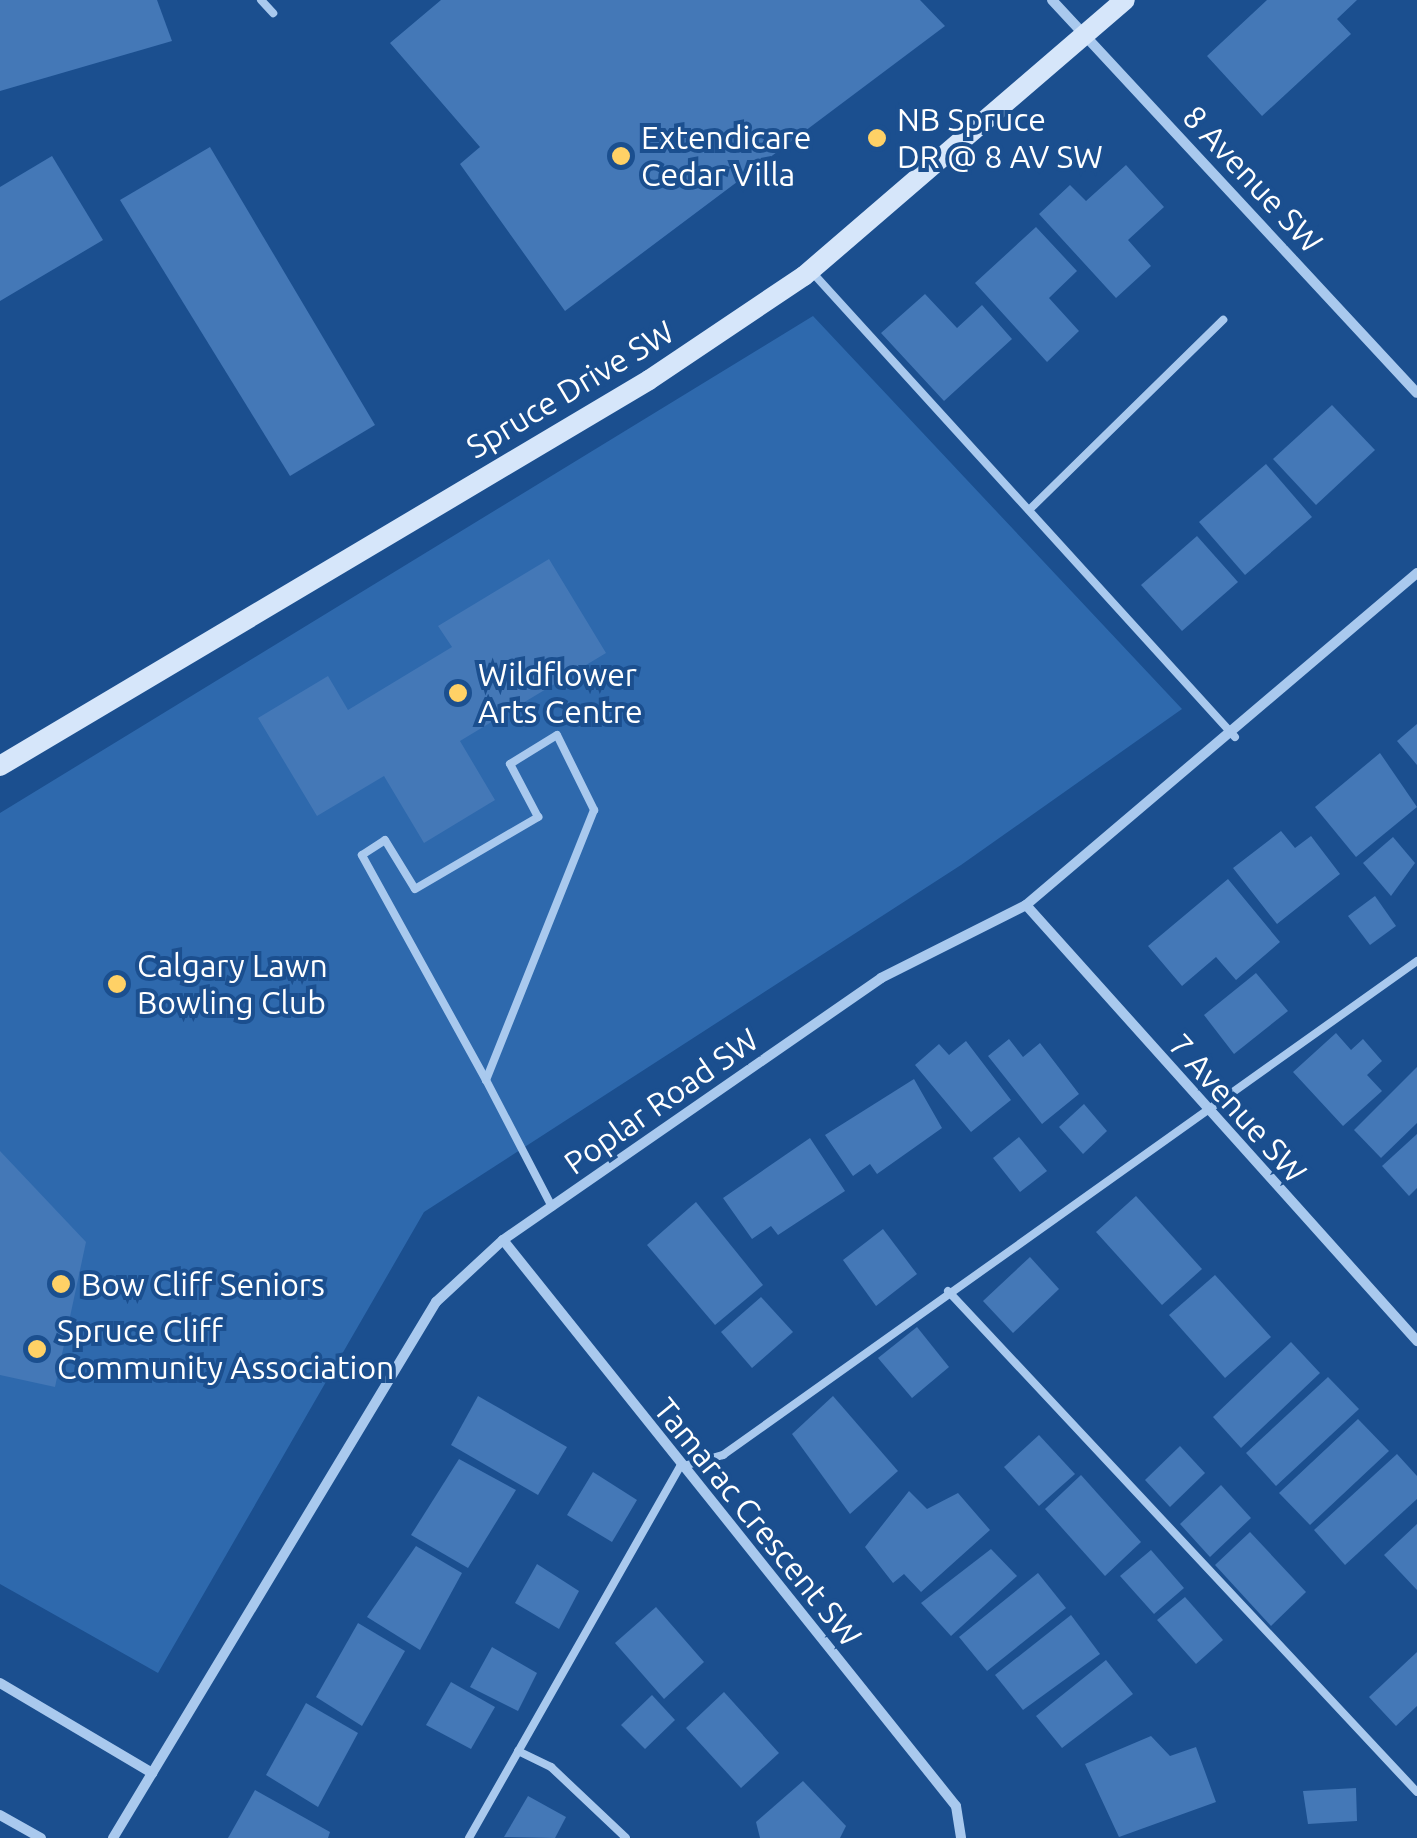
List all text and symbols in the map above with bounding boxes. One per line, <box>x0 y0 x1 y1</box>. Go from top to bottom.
street label: 8 Avenue SW <box>1175 98 1331 260</box>
place label: NB Spruce DR @ 8 AV SW <box>897 101 1103 176</box>
place label: Extendicare Cedar Villa <box>641 119 811 194</box>
marker: NB Spruce DR @ 8 AV SW <box>866 127 888 149</box>
marker: Extendicare Cedar Villa <box>610 145 632 167</box>
street label: Spruce Drive SW <box>459 312 681 466</box>
place label: Wildflower Arts Centre <box>478 656 643 731</box>
marker: Wildflower Arts Centre <box>447 682 469 704</box>
place label: Calgary Lawn Bowling Club <box>137 947 328 1022</box>
marker: Calgary Lawn Bowling Club <box>106 973 128 995</box>
street label: Poplar Road SW <box>557 1020 765 1182</box>
street label: 7 Avenue SW <box>1161 1026 1315 1190</box>
place label: Bow Cliff Seniors <box>81 1265 325 1303</box>
marker: Bow Cliff Seniors <box>50 1273 72 1295</box>
place label: Spruce Cliff Community Association <box>57 1312 394 1387</box>
marker: Spruce Cliff Community Association <box>26 1338 48 1360</box>
street label: Tamarac Crescent SW <box>646 1390 870 1654</box>

